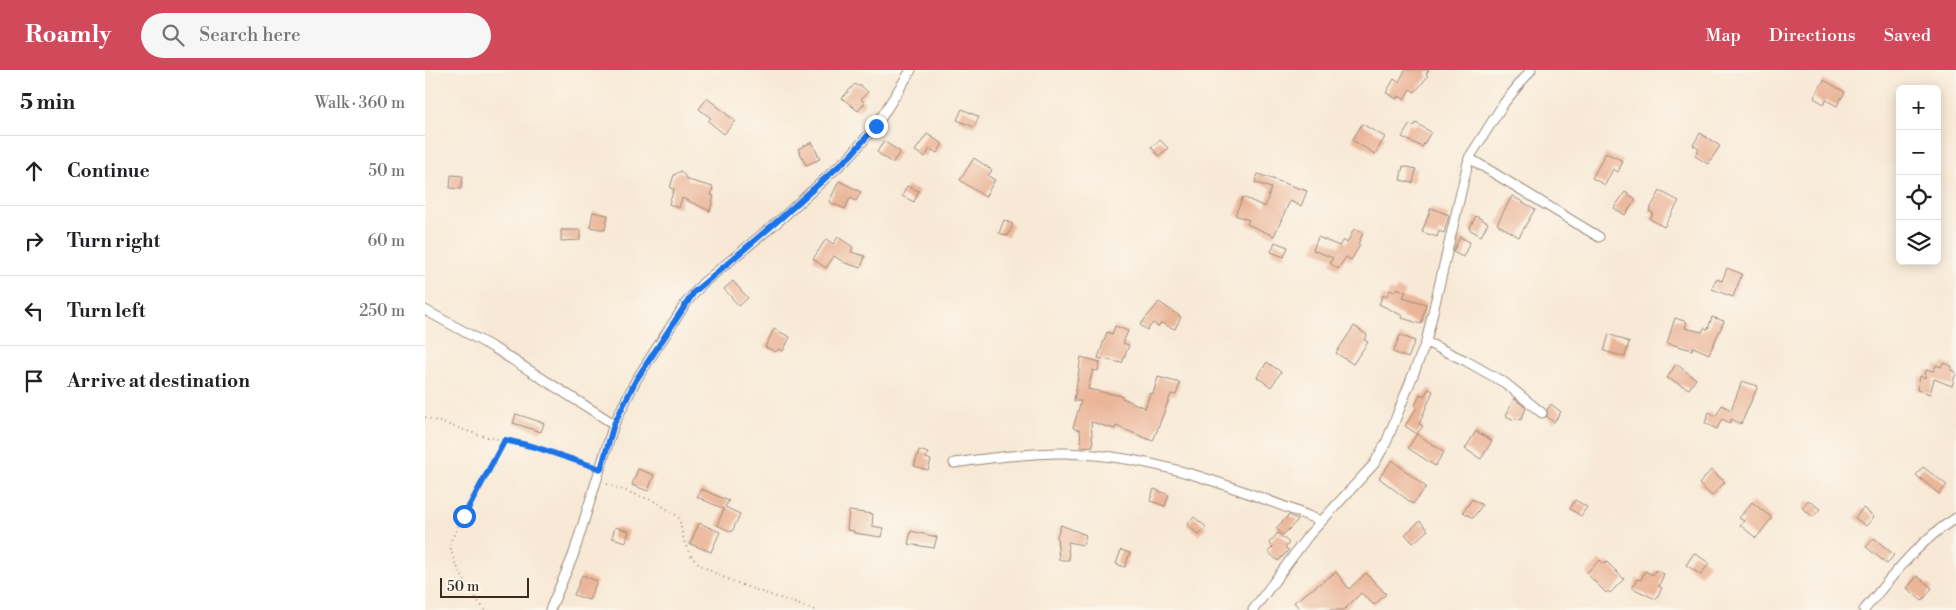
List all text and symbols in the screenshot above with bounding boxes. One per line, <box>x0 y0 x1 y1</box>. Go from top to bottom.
search box <box>141 13 491 58</box>
text: Roamly <box>25 20 111 50</box>
icon: search <box>159 21 187 49</box>
text: Search here <box>199 23 301 47</box>
text: Map <box>1705 24 1741 47</box>
text: Directions <box>1769 24 1856 47</box>
text: Saved <box>1884 24 1931 47</box>
map controls <box>1896 85 1941 265</box>
button: + <box>1896 85 1941 130</box>
text: 5 min <box>20 90 75 116</box>
text: Walk · 360 m <box>315 93 405 113</box>
route end <box>865 115 888 138</box>
button: − <box>1896 130 1941 175</box>
icon: ahead <box>20 157 48 185</box>
text: Continue <box>67 159 150 183</box>
text: 50 m <box>368 161 405 181</box>
button: locate <box>1896 175 1941 220</box>
button: layers <box>1896 220 1941 265</box>
icon: right <box>20 227 48 255</box>
text: Turn right <box>67 229 160 253</box>
text: 60 m <box>367 231 405 251</box>
icon: left <box>20 297 48 325</box>
text: Turn left <box>67 299 146 323</box>
text: 250 m <box>359 301 405 321</box>
icon: arrive <box>20 367 48 395</box>
text: Arrive at destination <box>67 369 250 393</box>
route start <box>453 505 476 528</box>
scale bar <box>440 575 529 598</box>
text: 50 m <box>447 578 479 596</box>

